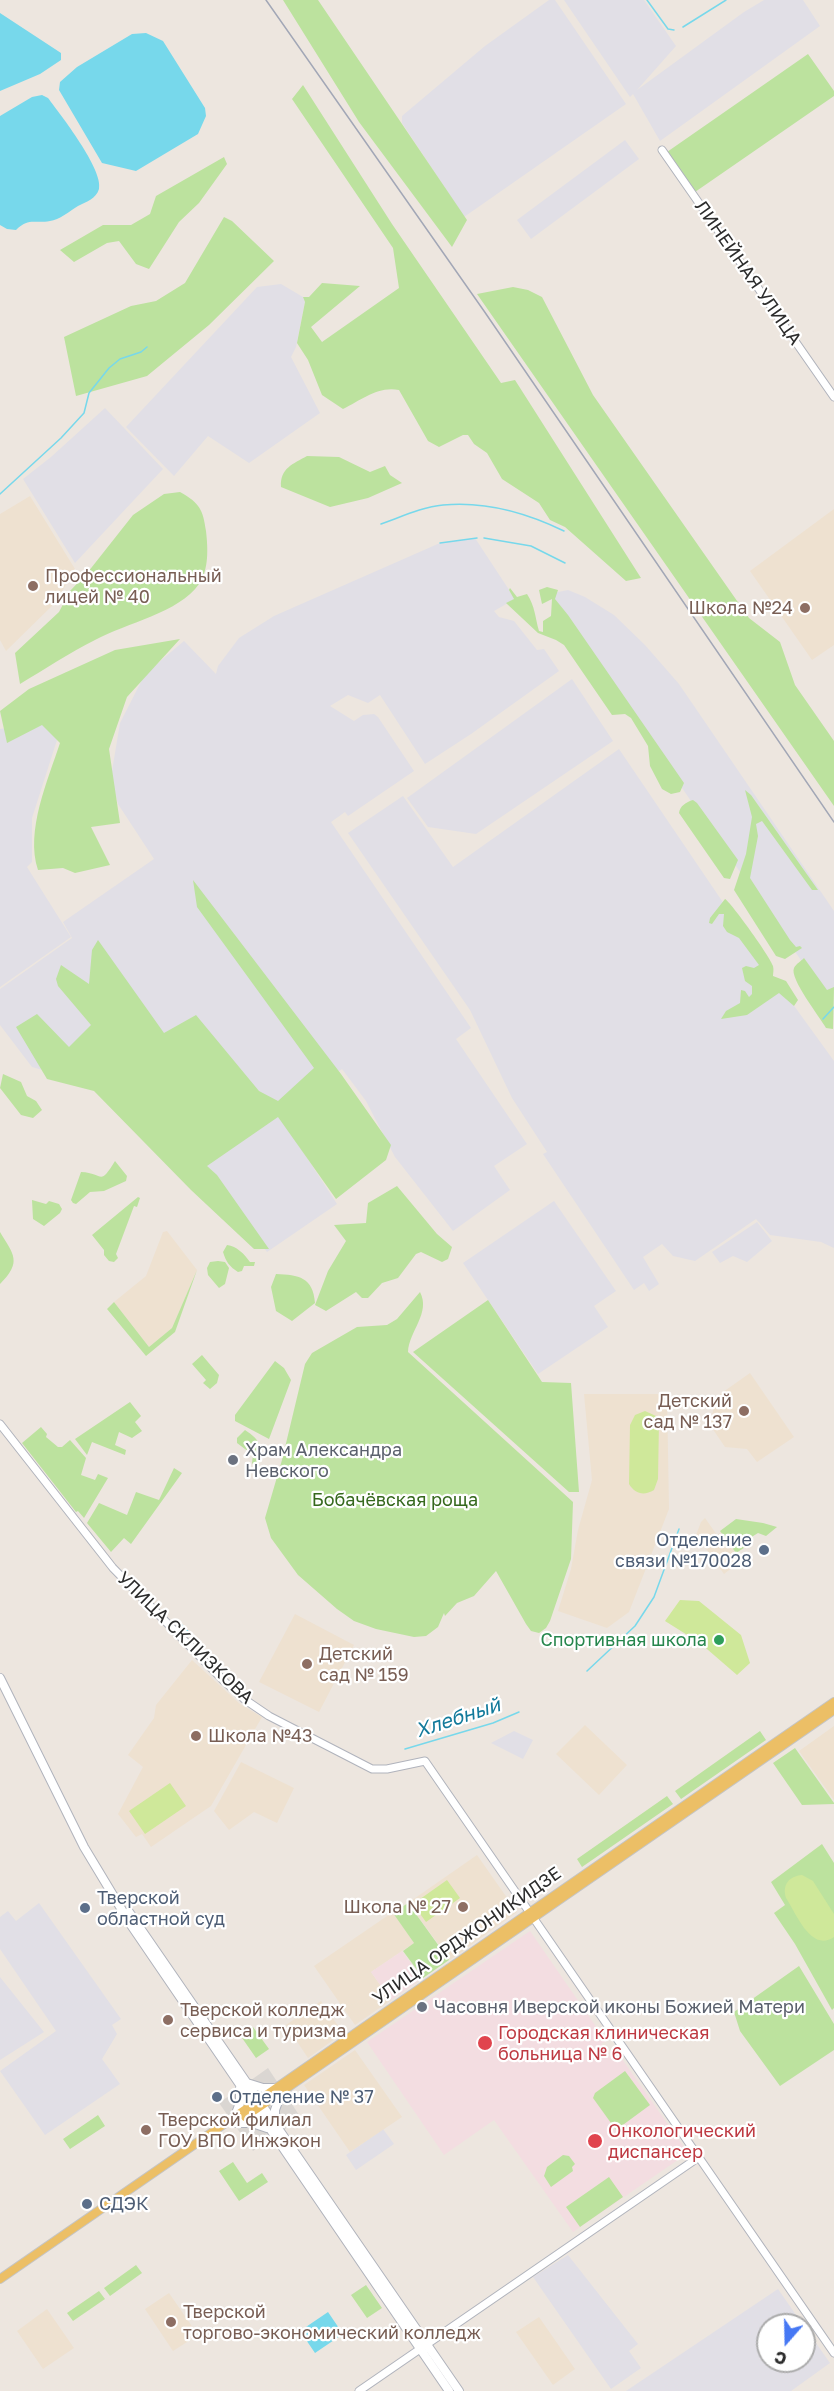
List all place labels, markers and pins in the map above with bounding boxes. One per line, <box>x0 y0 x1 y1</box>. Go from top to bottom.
place label: Профессиональный лицей № 40 <box>45 565 222 608</box>
marker: Профессиональный лицей № 40 <box>26 579 40 593</box>
place label: Школа №24 <box>689 597 793 619</box>
marker: Школа №24 <box>798 601 812 615</box>
place label: Детский сад № 137 <box>644 1390 732 1432</box>
marker: Детский сад № 137 <box>737 1404 751 1418</box>
place label: Храм Александра Невского <box>245 1439 402 1482</box>
marker: Храм Александра Невского <box>226 1453 240 1467</box>
place label: Отделение связи №170028 <box>615 1529 752 1572</box>
marker: Отделение связи №170028 <box>757 1543 771 1557</box>
place label: Спортивная школа <box>541 1629 707 1651</box>
marker: Спортивная школа <box>712 1633 726 1647</box>
place label: Детский сад № 159 <box>319 1643 409 1686</box>
marker: Детский сад № 159 <box>300 1657 314 1671</box>
place label: Школа №43 <box>208 1725 312 1747</box>
marker: Школа №43 <box>189 1729 203 1743</box>
place label: Тверской областной суд <box>97 1887 225 1930</box>
place label: Школа № 27 <box>344 1896 451 1918</box>
marker: Школа № 27 <box>456 1900 470 1914</box>
marker: Тверской областной суд <box>78 1901 92 1915</box>
place label: Часовня Иверской иконы Божией Матери <box>434 1996 805 2018</box>
place label: Тверской колледж сервиса и туризма <box>180 1999 346 2042</box>
marker: Часовня Иверской иконы Божией Матери <box>415 2000 429 2014</box>
marker: Тверской колледж сервиса и туризма <box>161 2013 175 2027</box>
place label: Городская клиническая больница № 6 <box>498 2022 709 2064</box>
marker: Городская клиническая больница № 6 <box>476 2034 494 2052</box>
place label: Отделение № 37 <box>229 2086 374 2108</box>
marker: Отделение № 37 <box>210 2090 224 2104</box>
place label: Тверской филиал ГОУ ВПО Инжэкон <box>158 2109 321 2152</box>
place label: Онкологический диспансер <box>608 2120 756 2162</box>
marker: Тверской филиал ГОУ ВПО Инжэкон <box>139 2123 153 2137</box>
marker: Онкологический диспансер <box>586 2132 604 2150</box>
place label: СДЭК <box>99 2193 148 2215</box>
marker: СДЭК <box>80 2197 94 2211</box>
place label: Тверской торгово-экономический колледж <box>183 2301 481 2344</box>
marker: Тверской торгово-экономический колледж <box>164 2315 178 2329</box>

